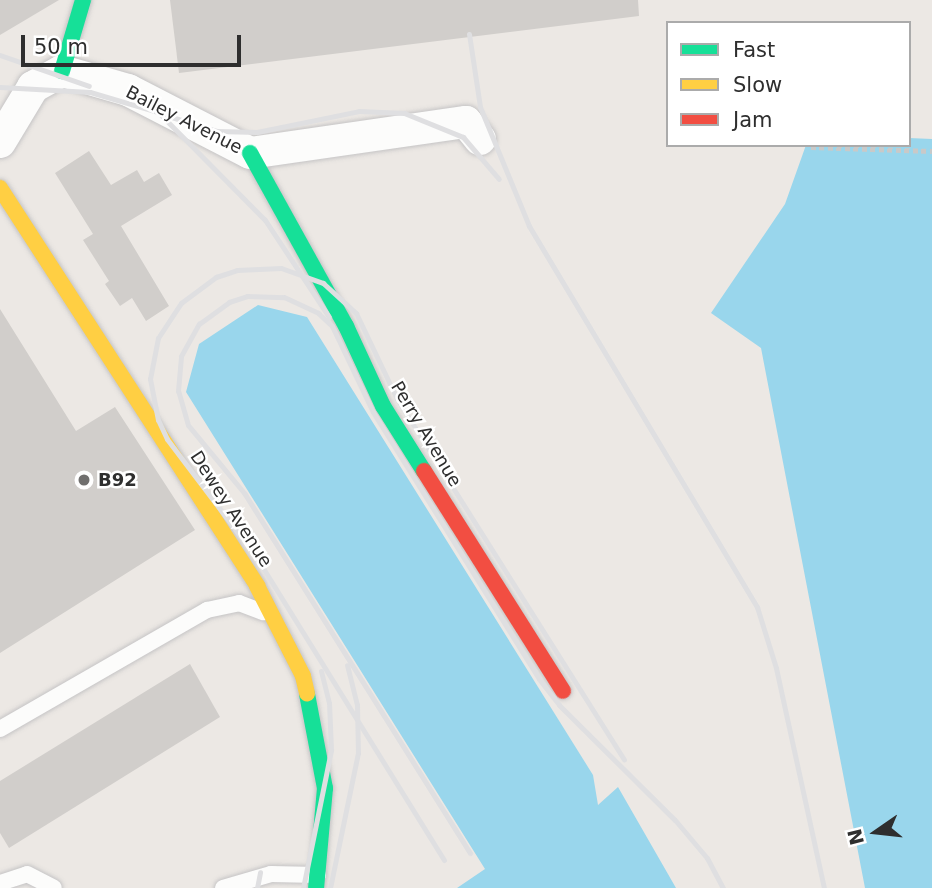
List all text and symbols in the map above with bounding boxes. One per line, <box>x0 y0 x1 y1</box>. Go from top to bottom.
scale bar <box>24 21 245 65</box>
legend <box>666 21 911 147</box>
text: 50 m <box>34 35 88 59</box>
text: Fast <box>733 38 775 62</box>
text: Slow <box>733 73 782 97</box>
street label: Bailey Avenue <box>122 81 246 159</box>
text: Jam <box>733 108 773 132</box>
street label: Perry Avenue <box>386 377 466 491</box>
street label: Dewey Avenue <box>185 447 277 571</box>
place label: B92 <box>98 469 137 491</box>
marker: B92 <box>76 472 92 488</box>
north arrow <box>841 797 911 867</box>
text: N <box>843 827 868 847</box>

